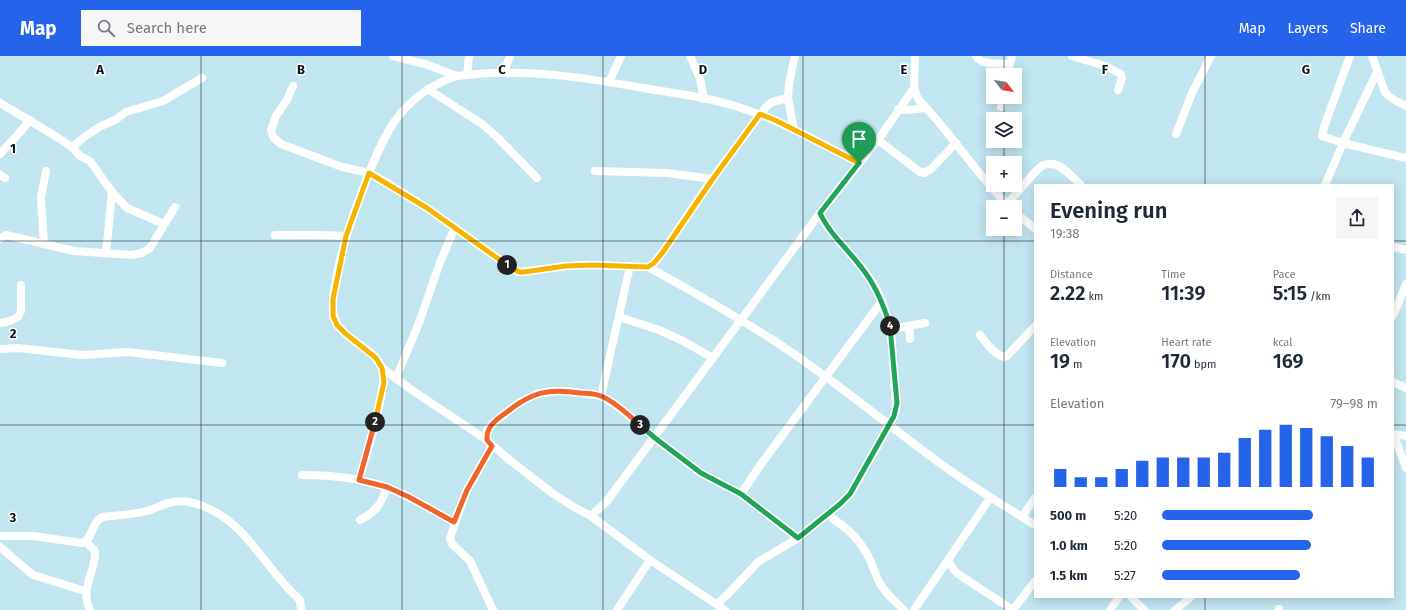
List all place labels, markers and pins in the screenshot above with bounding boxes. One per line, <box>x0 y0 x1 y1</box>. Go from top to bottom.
pin <box>842 122 876 163</box>
pin: 1 <box>497 255 517 275</box>
pin: 4 <box>880 316 900 336</box>
pin: 2 <box>365 412 385 432</box>
pin: 3 <box>630 415 650 435</box>

